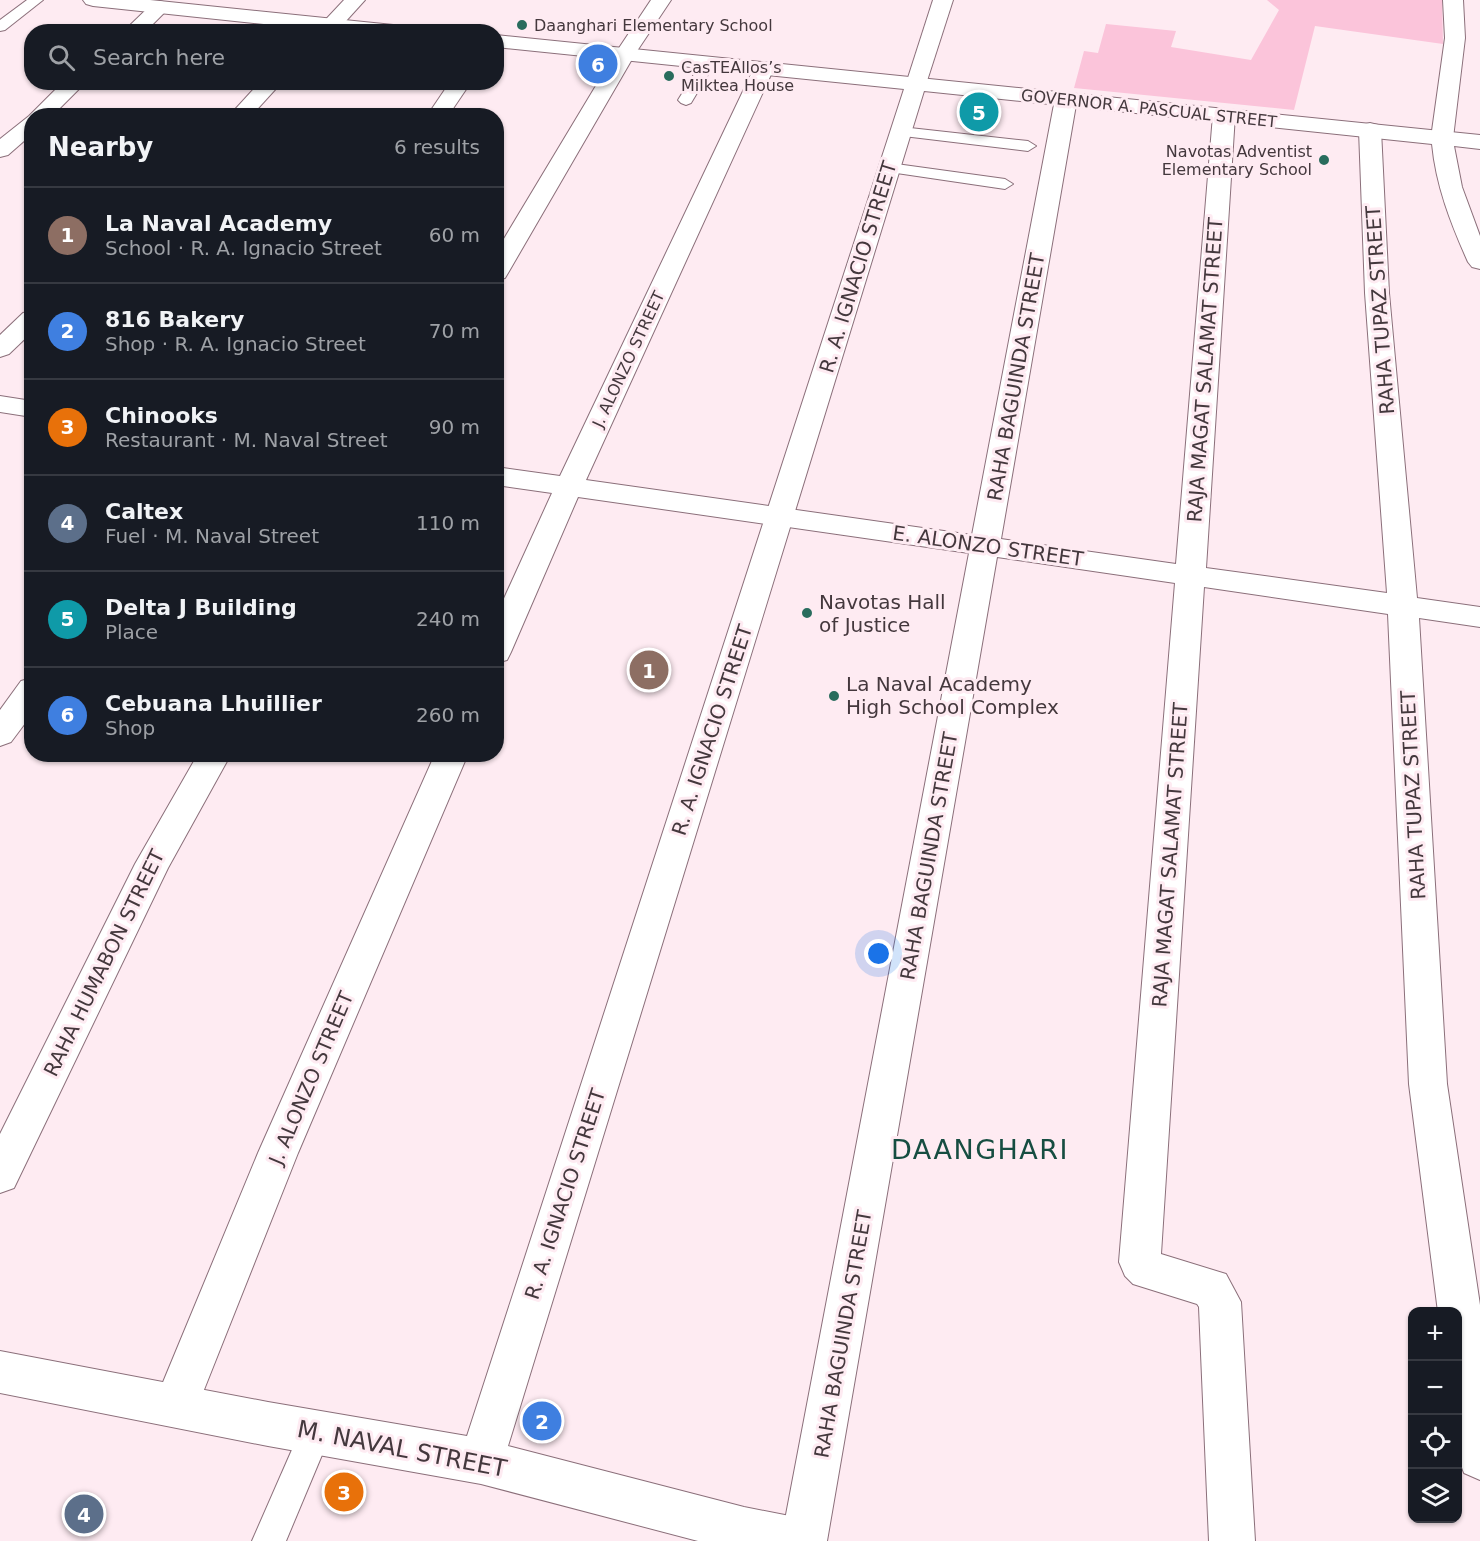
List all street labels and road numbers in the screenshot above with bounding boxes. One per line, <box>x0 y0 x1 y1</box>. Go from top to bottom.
street label: GOVERNOR A. PASCUAL STREET <box>1020 86 1278 131</box>
street label: R. A. IGNACIO STREET <box>814 158 902 376</box>
street label: RAHA TUPAZ STREET <box>1361 204 1399 415</box>
street label: RAJA MAGAT SALAMAT STREET <box>1182 216 1228 523</box>
street label: RAHA BAGUINDA STREET <box>982 250 1050 503</box>
street label: J. ALONZO STREET <box>588 288 669 431</box>
street label: E. ALONZO STREET <box>891 521 1086 571</box>
street label: R. A. IGNACIO STREET <box>667 621 758 838</box>
street label: RAHA TUPAZ STREET <box>1395 689 1430 900</box>
street label: RAJA MAGAT SALAMAT STREET <box>1147 701 1193 1008</box>
street label: RAHA BAGUINDA STREET <box>895 729 963 982</box>
street label: RAHA HUMABON STREET <box>39 845 170 1080</box>
street label: J. ALONZO STREET <box>263 987 359 1170</box>
street label: R. A. IGNACIO STREET <box>520 1085 611 1302</box>
street label: RAHA BAGUINDA STREET <box>809 1207 877 1460</box>
street label: M. NAVAL STREET <box>295 1415 509 1483</box>

